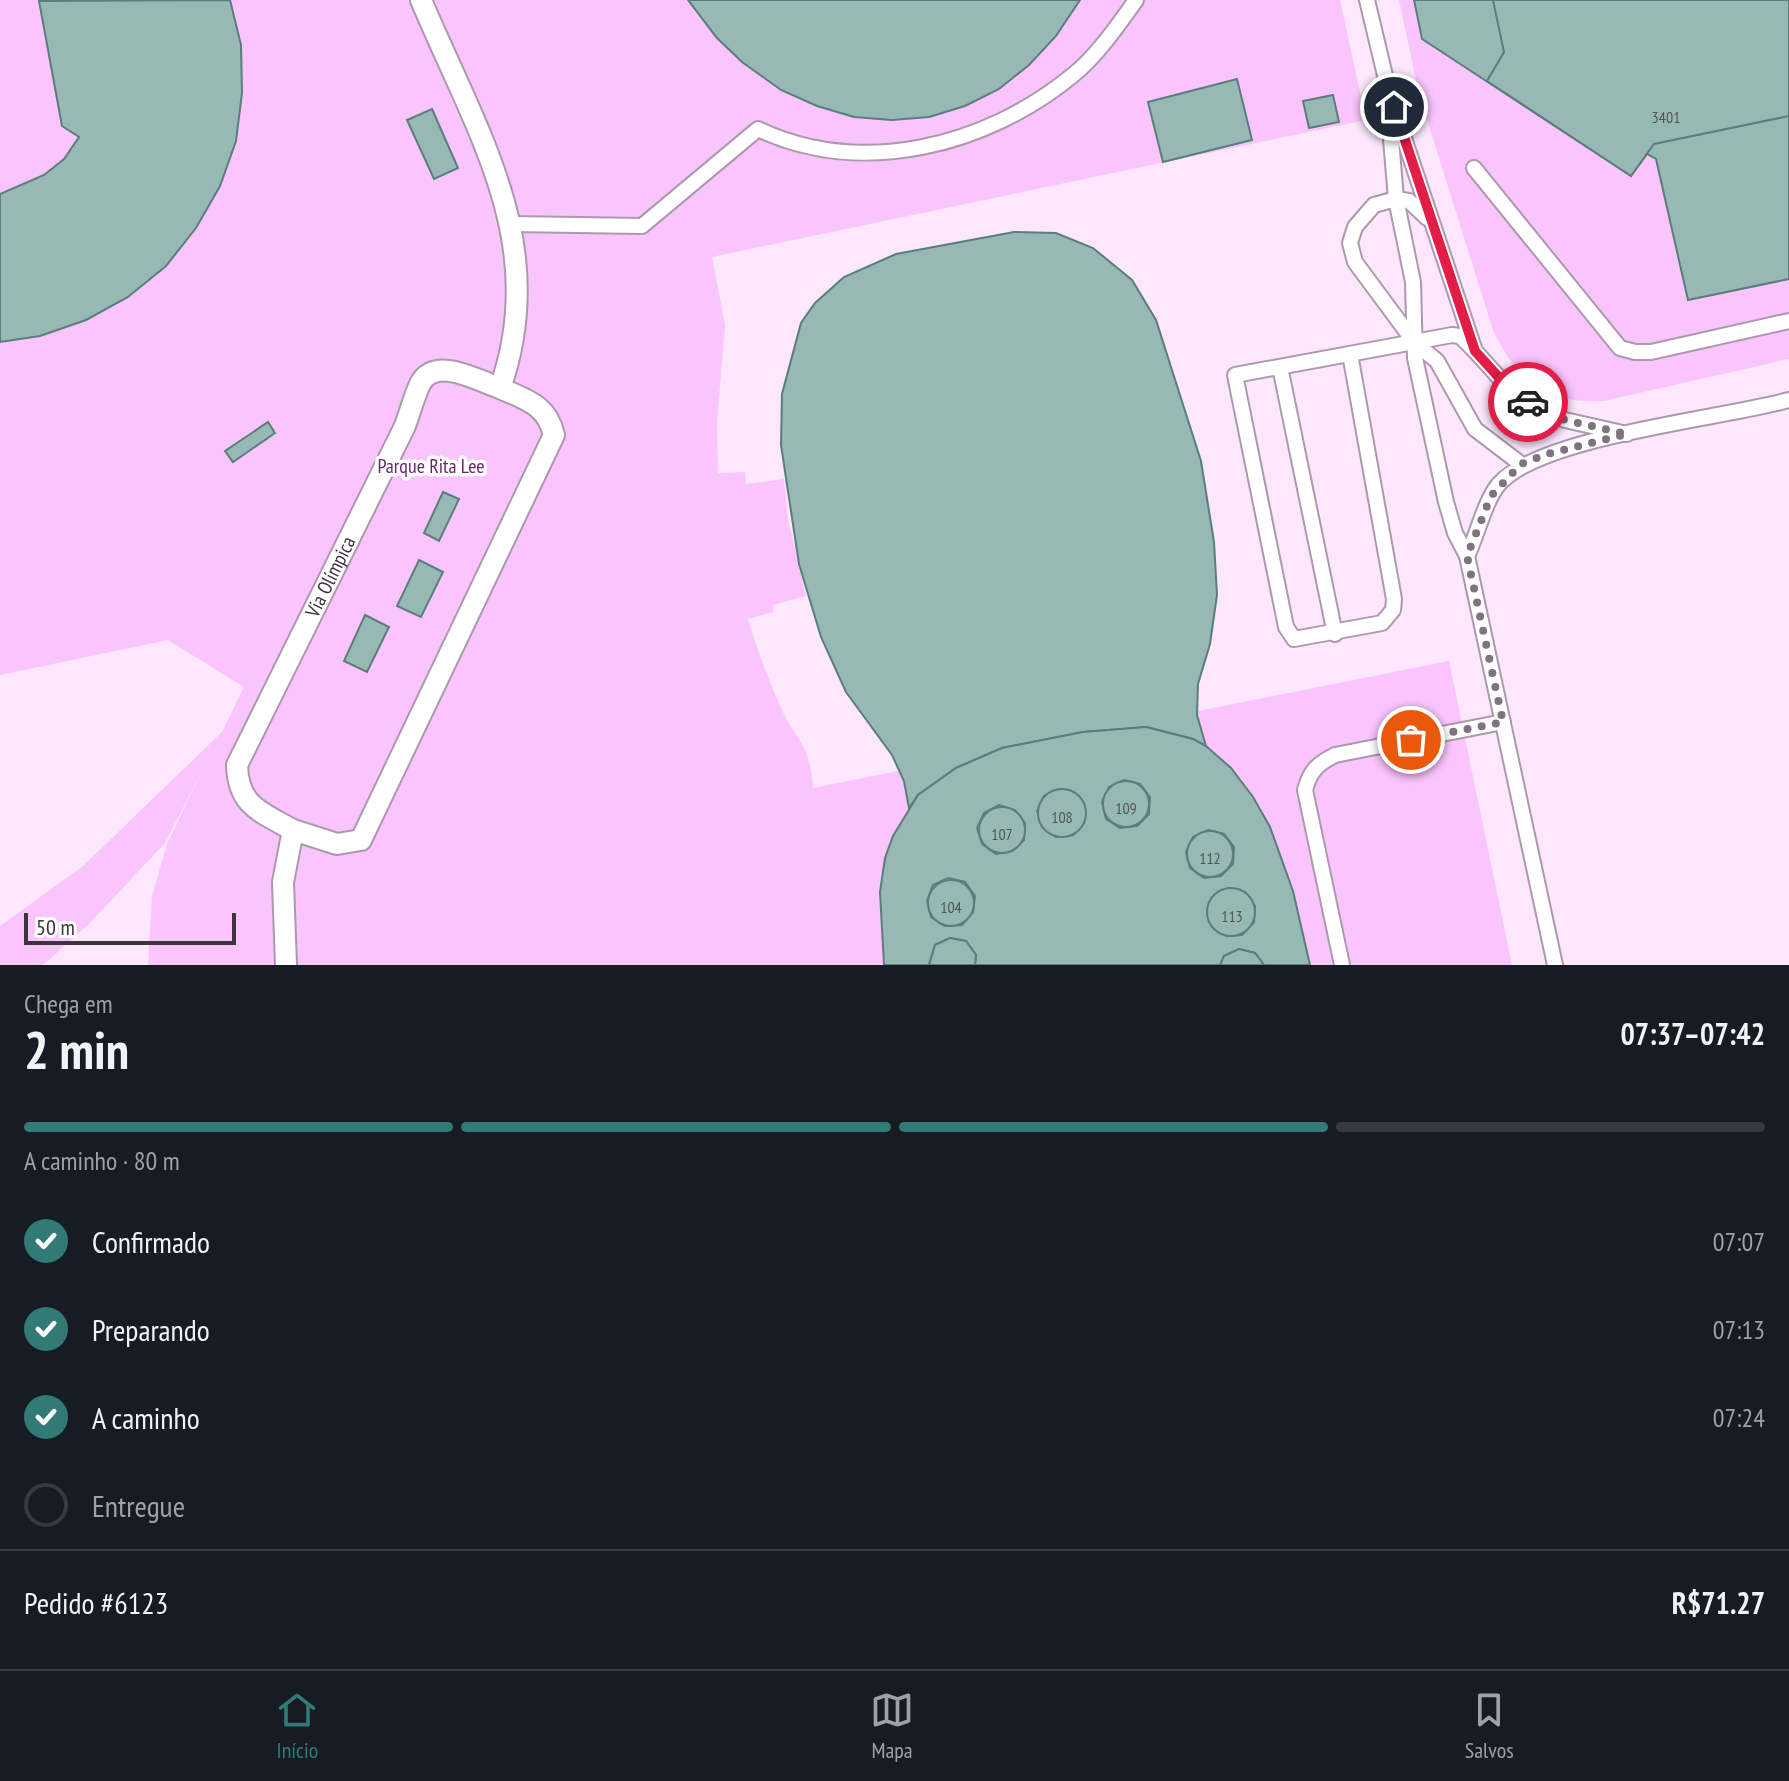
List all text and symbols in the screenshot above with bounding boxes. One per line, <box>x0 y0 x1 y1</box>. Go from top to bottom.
pin <box>1360 73 1428 141</box>
icon: home <box>1372 85 1416 129</box>
house number: 3401 <box>1652 107 1680 127</box>
courier <box>1488 362 1568 442</box>
icon: car <box>1506 380 1550 424</box>
park label: Parque Rita Lee <box>377 453 485 479</box>
street label: Via Olímpica <box>299 532 361 622</box>
pin <box>1377 706 1445 774</box>
icon: bag <box>1389 718 1433 762</box>
house number: 109 <box>1115 798 1137 818</box>
house number: 108 <box>1051 807 1073 827</box>
house number: 107 <box>991 824 1013 844</box>
house number: 112 <box>1199 848 1221 868</box>
house number: 104 <box>940 897 962 917</box>
house number: 113 <box>1221 906 1243 926</box>
scale bar <box>24 909 236 945</box>
text: 50 m <box>36 913 75 941</box>
text: Chega em <box>24 987 113 1020</box>
text: 07:37–07:42 <box>1621 1014 1765 1053</box>
text: 2 min <box>24 1016 129 1083</box>
text: A caminho · 80 m <box>24 1144 180 1177</box>
icon: check <box>24 1219 68 1263</box>
text: Confirmado <box>92 1222 210 1261</box>
text: 07:07 <box>1713 1225 1765 1258</box>
icon: check <box>24 1307 68 1351</box>
text: Preparando <box>92 1310 210 1349</box>
text: 07:13 <box>1713 1313 1765 1346</box>
icon: check <box>24 1395 68 1439</box>
text: A caminho <box>92 1398 200 1437</box>
text: 07:24 <box>1713 1401 1765 1434</box>
text: Entregue <box>92 1486 185 1525</box>
text: Pedido #6123 <box>24 1583 168 1622</box>
text: R$71.27 <box>1672 1583 1765 1622</box>
tab: Início <box>275 1688 319 1764</box>
tab: Mapa <box>870 1688 914 1764</box>
tab: Salvos <box>1465 1688 1514 1764</box>

